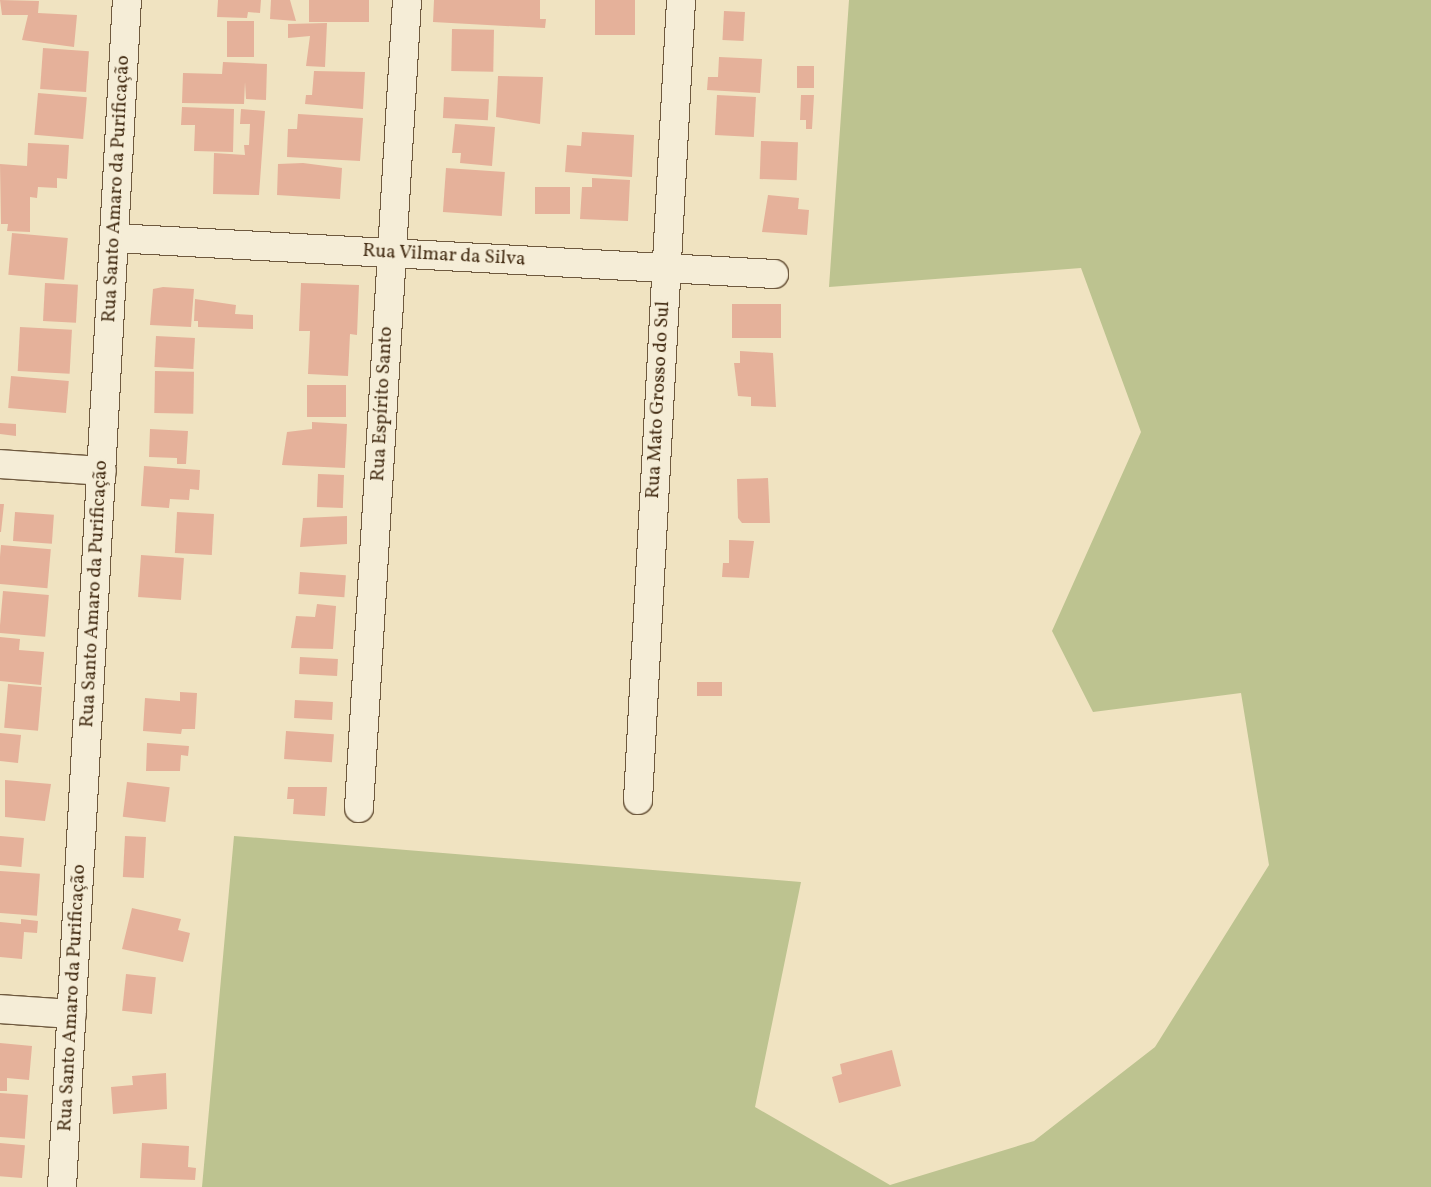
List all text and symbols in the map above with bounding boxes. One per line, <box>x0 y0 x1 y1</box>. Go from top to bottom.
street label: Rua Santo Amaro da Purificação <box>99 55 135 323</box>
street label: Rua Vilmar da Silva <box>362 240 526 272</box>
street label: Rua Mato Grosso do Sul <box>642 301 676 499</box>
street label: Rua Espírito Santo <box>368 326 398 482</box>
street label: Rua Santo Amaro da Purificação <box>77 460 113 728</box>
street label: Rua Santo Amaro da Purificação <box>55 864 91 1132</box>

